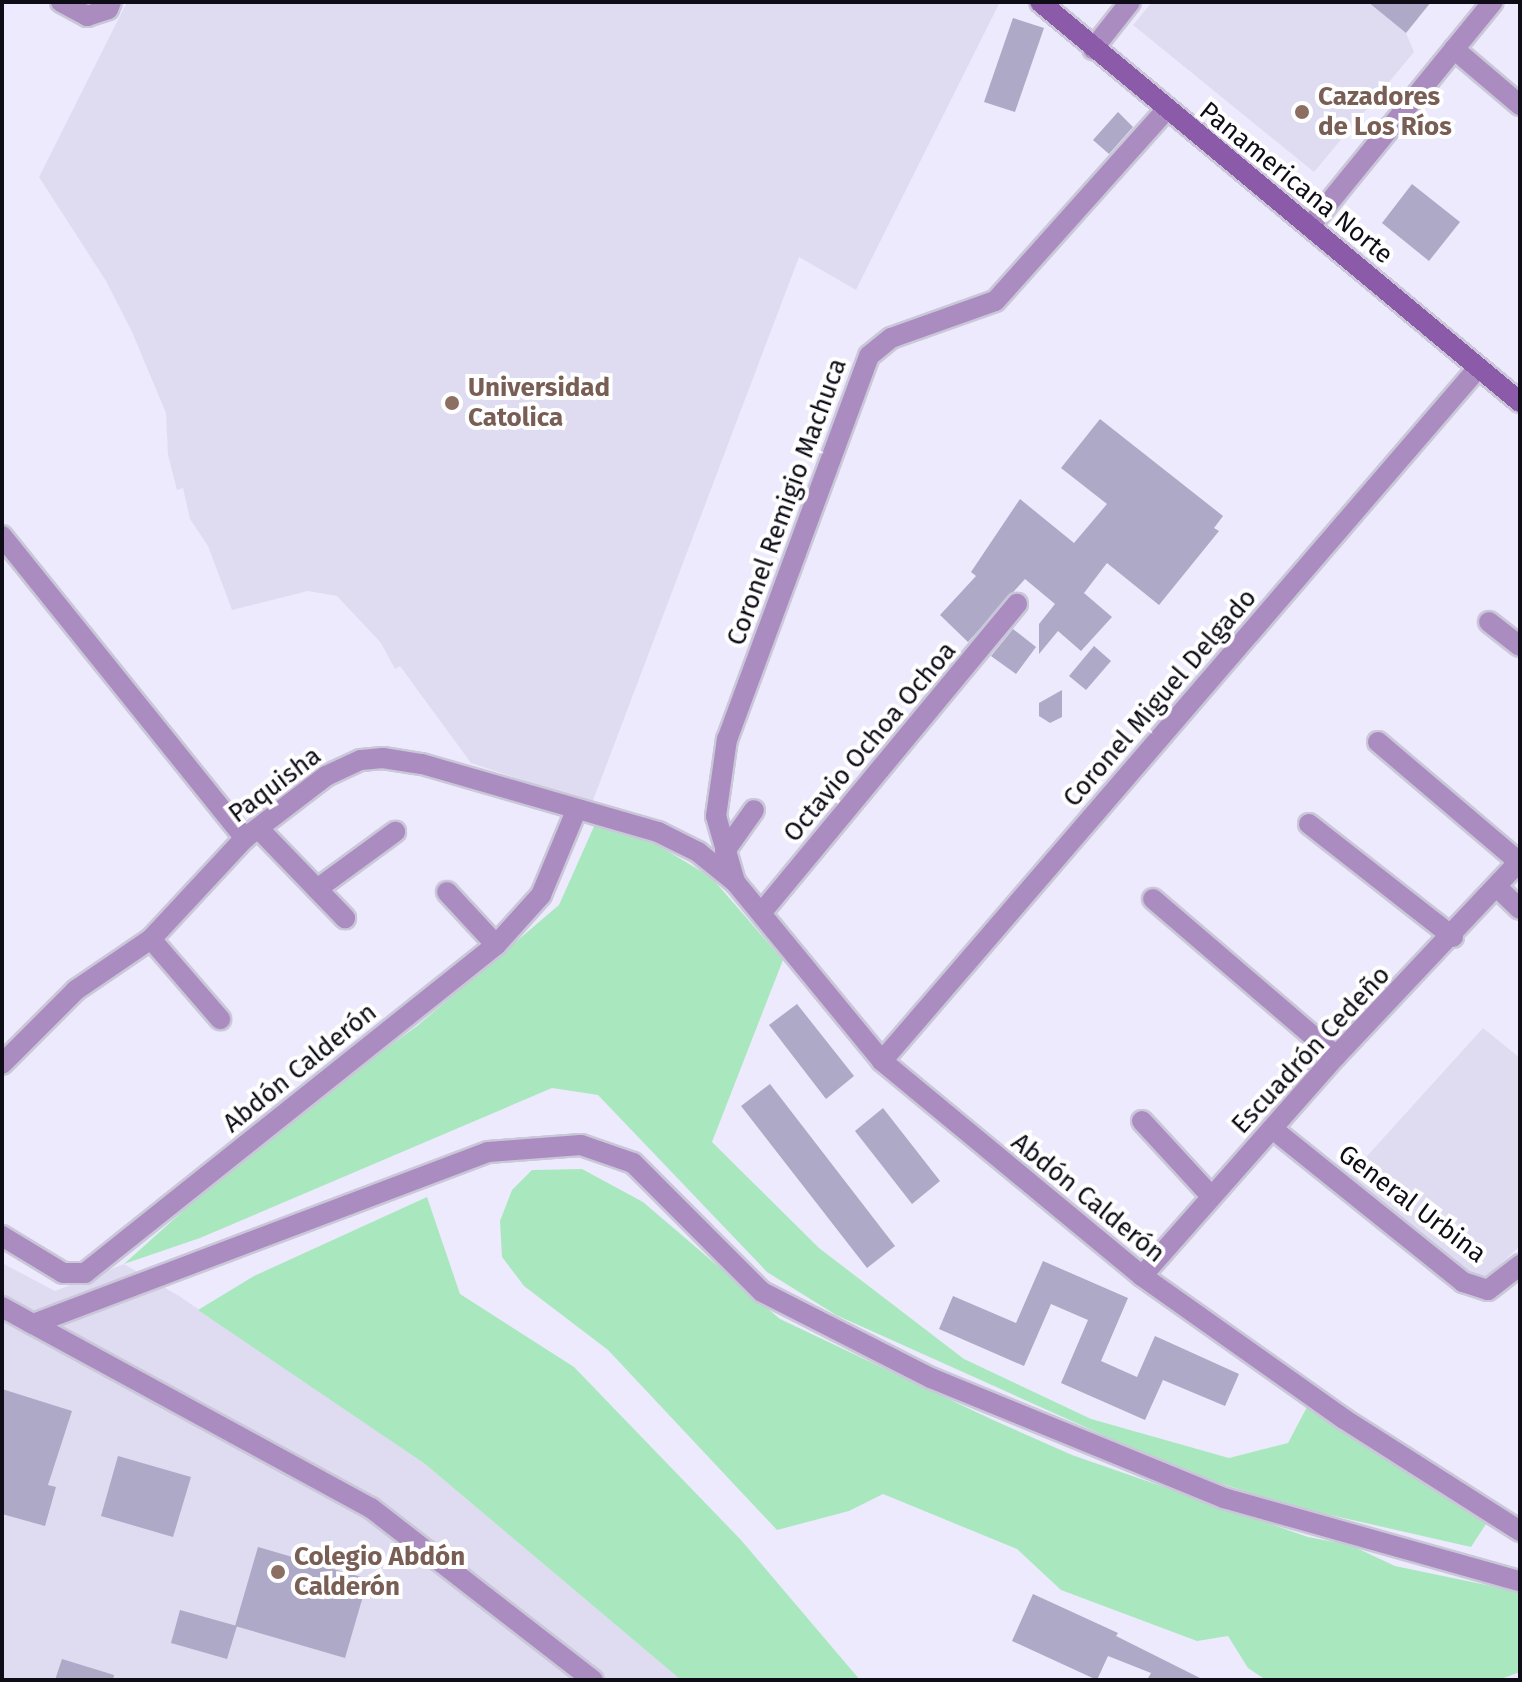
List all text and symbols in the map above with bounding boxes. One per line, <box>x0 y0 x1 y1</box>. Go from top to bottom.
place label: Cazadores de Los Ríos <box>1318 81 1452 142</box>
street label: Panamericana Norte <box>1193 95 1399 271</box>
marker: Cazadores de Los Ríos <box>1293 103 1311 121</box>
street label: Coronel Remigio Machuca <box>721 354 853 650</box>
place label: Universidad Catolica <box>468 372 610 434</box>
marker: Universidad Catolica <box>443 394 461 412</box>
street label: Coronel Miguel Delgado <box>1057 583 1263 813</box>
street label: Octavio Ochoa Ochoa <box>777 635 963 849</box>
street label: Paquisha <box>223 740 327 830</box>
street label: Escuadrón Cedeño <box>1225 960 1397 1140</box>
street label: Abdón Calderón <box>217 997 383 1139</box>
street label: Abdón Calderón <box>1005 1127 1171 1269</box>
street label: General Urbina <box>1332 1138 1492 1270</box>
place label: Colegio Abdón Calderón <box>294 1541 465 1602</box>
marker: Colegio Abdón Calderón <box>269 1563 287 1581</box>

